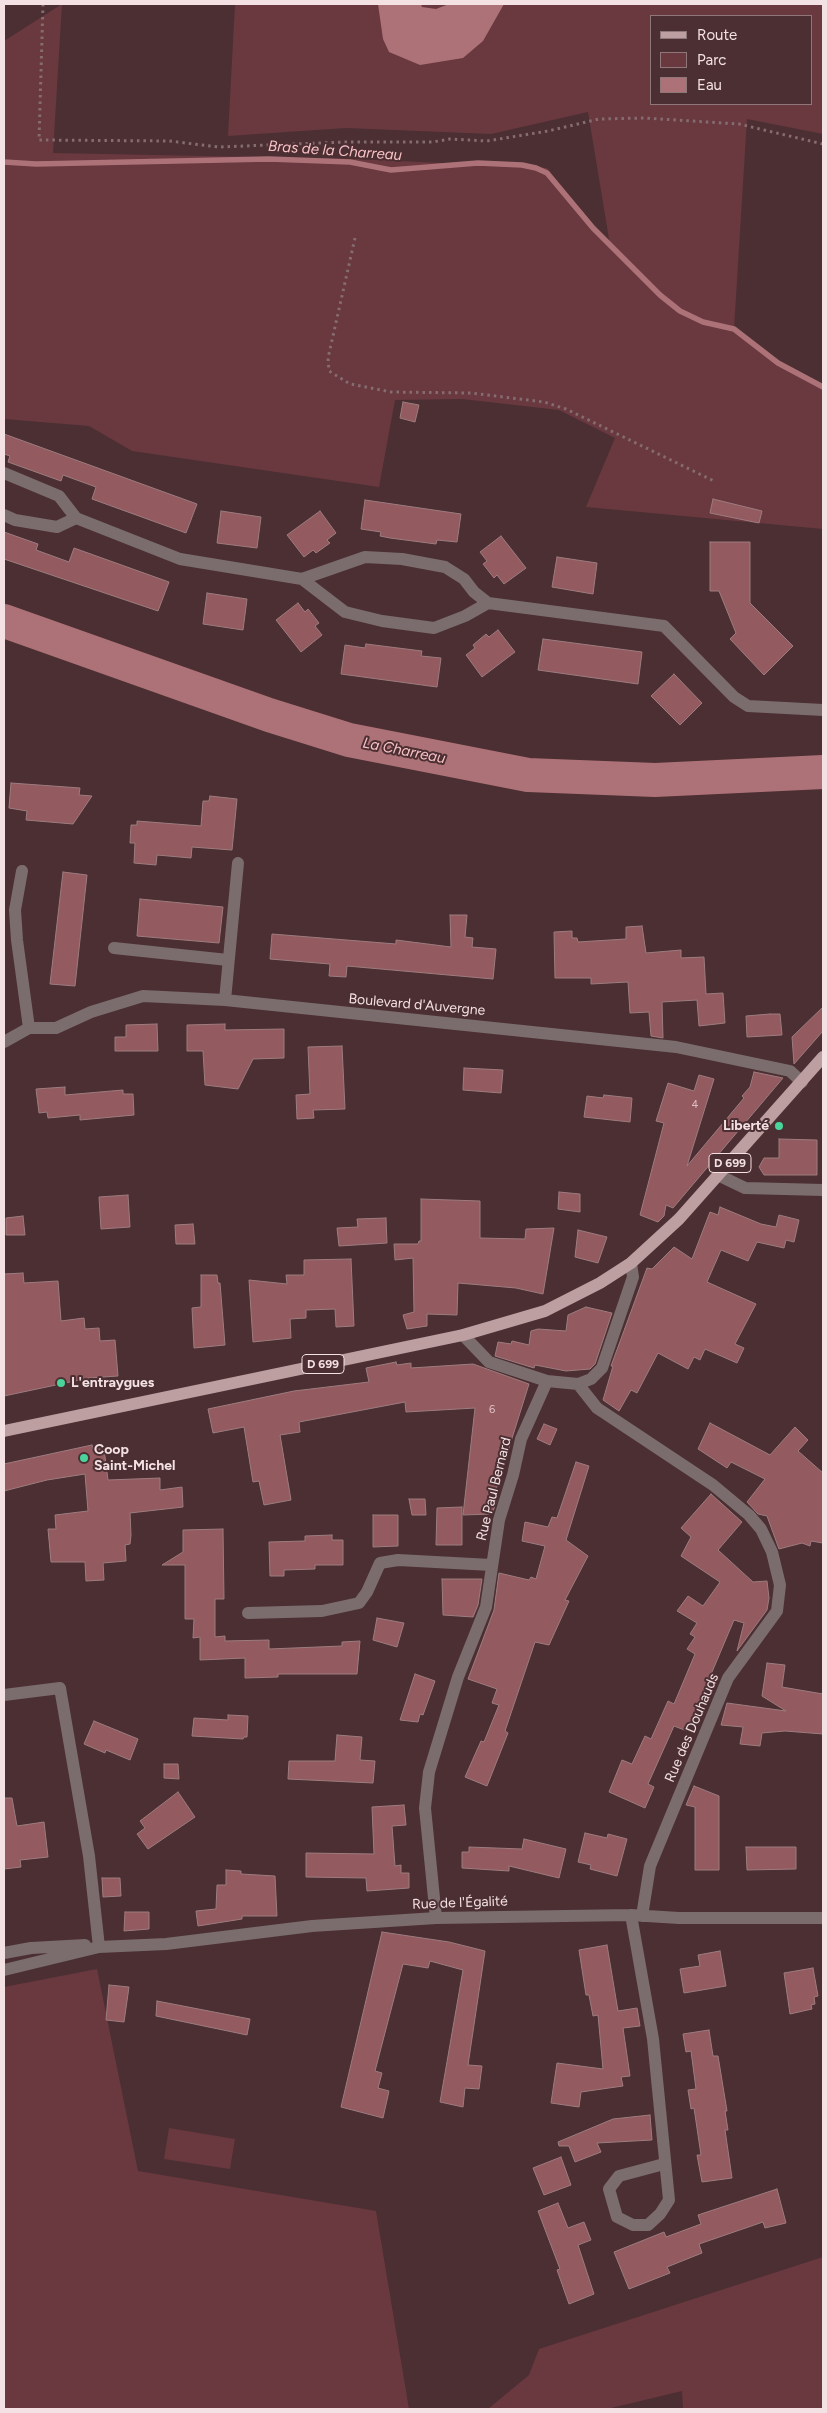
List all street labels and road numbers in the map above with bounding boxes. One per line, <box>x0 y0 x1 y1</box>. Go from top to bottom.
street label: Boulevard d'Auvergne <box>348 991 486 1019</box>
road number: D 699 <box>709 1154 751 1172</box>
road number: D 699 <box>302 1355 344 1374</box>
street label: Rue Paul Bernard <box>473 1436 515 1542</box>
street label: Rue des Douhauds <box>661 1671 723 1785</box>
street label: Rue de l'Égalité <box>412 1893 508 1913</box>

